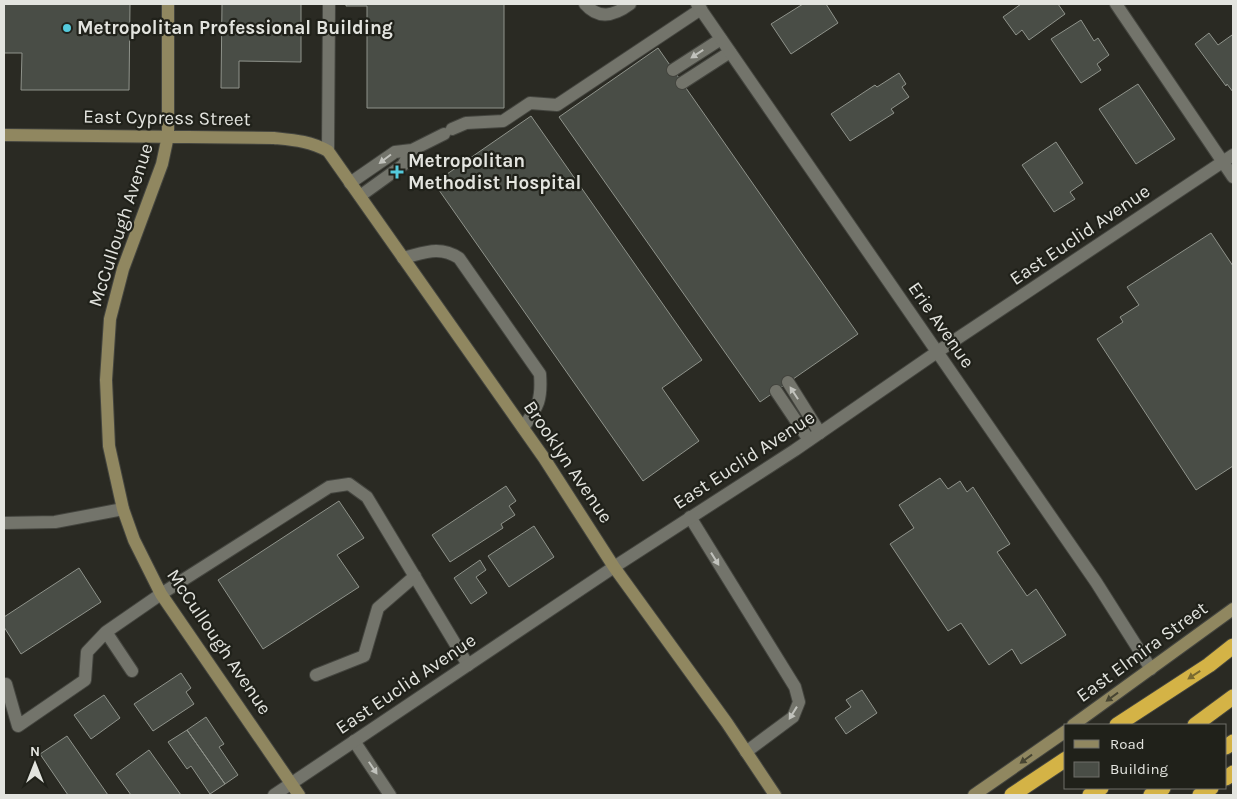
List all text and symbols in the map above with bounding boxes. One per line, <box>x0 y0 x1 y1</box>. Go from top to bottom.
place label: Metropolitan Professional Building <box>77 17 393 39</box>
marker: Metropolitan Professional Building <box>61 22 73 34</box>
one-way arrow <box>691 50 704 59</box>
street label: East Cypress Street <box>83 106 251 130</box>
street label: McCullough Avenue <box>84 140 158 310</box>
place label: Metropolitan Methodist Hospital <box>408 150 581 194</box>
one-way arrow <box>379 154 392 165</box>
marker: Metropolitan Methodist Hospital <box>390 165 404 179</box>
street label: East Euclid Avenue <box>1006 180 1154 290</box>
street label: Erie Avenue <box>903 278 979 372</box>
one-way arrow <box>790 386 799 399</box>
street label: Brooklyn Avenue <box>519 397 617 527</box>
street label: East Euclid Avenue <box>669 406 819 514</box>
one-way arrow <box>711 552 720 565</box>
street label: McCullough Avenue <box>162 565 276 719</box>
street label: East Elmira Street <box>1072 597 1212 707</box>
street label: East Euclid Avenue <box>332 629 480 739</box>
one-way arrow <box>1187 670 1200 679</box>
one-way arrow <box>1105 692 1119 702</box>
one-way arrow <box>788 707 798 720</box>
legend <box>1064 724 1227 789</box>
text: Road <box>1110 735 1145 753</box>
north arrow <box>10 739 60 789</box>
text: N <box>30 743 40 760</box>
one-way arrow <box>1019 754 1033 764</box>
text: Building <box>1110 760 1168 778</box>
one-way arrow <box>368 761 378 775</box>

